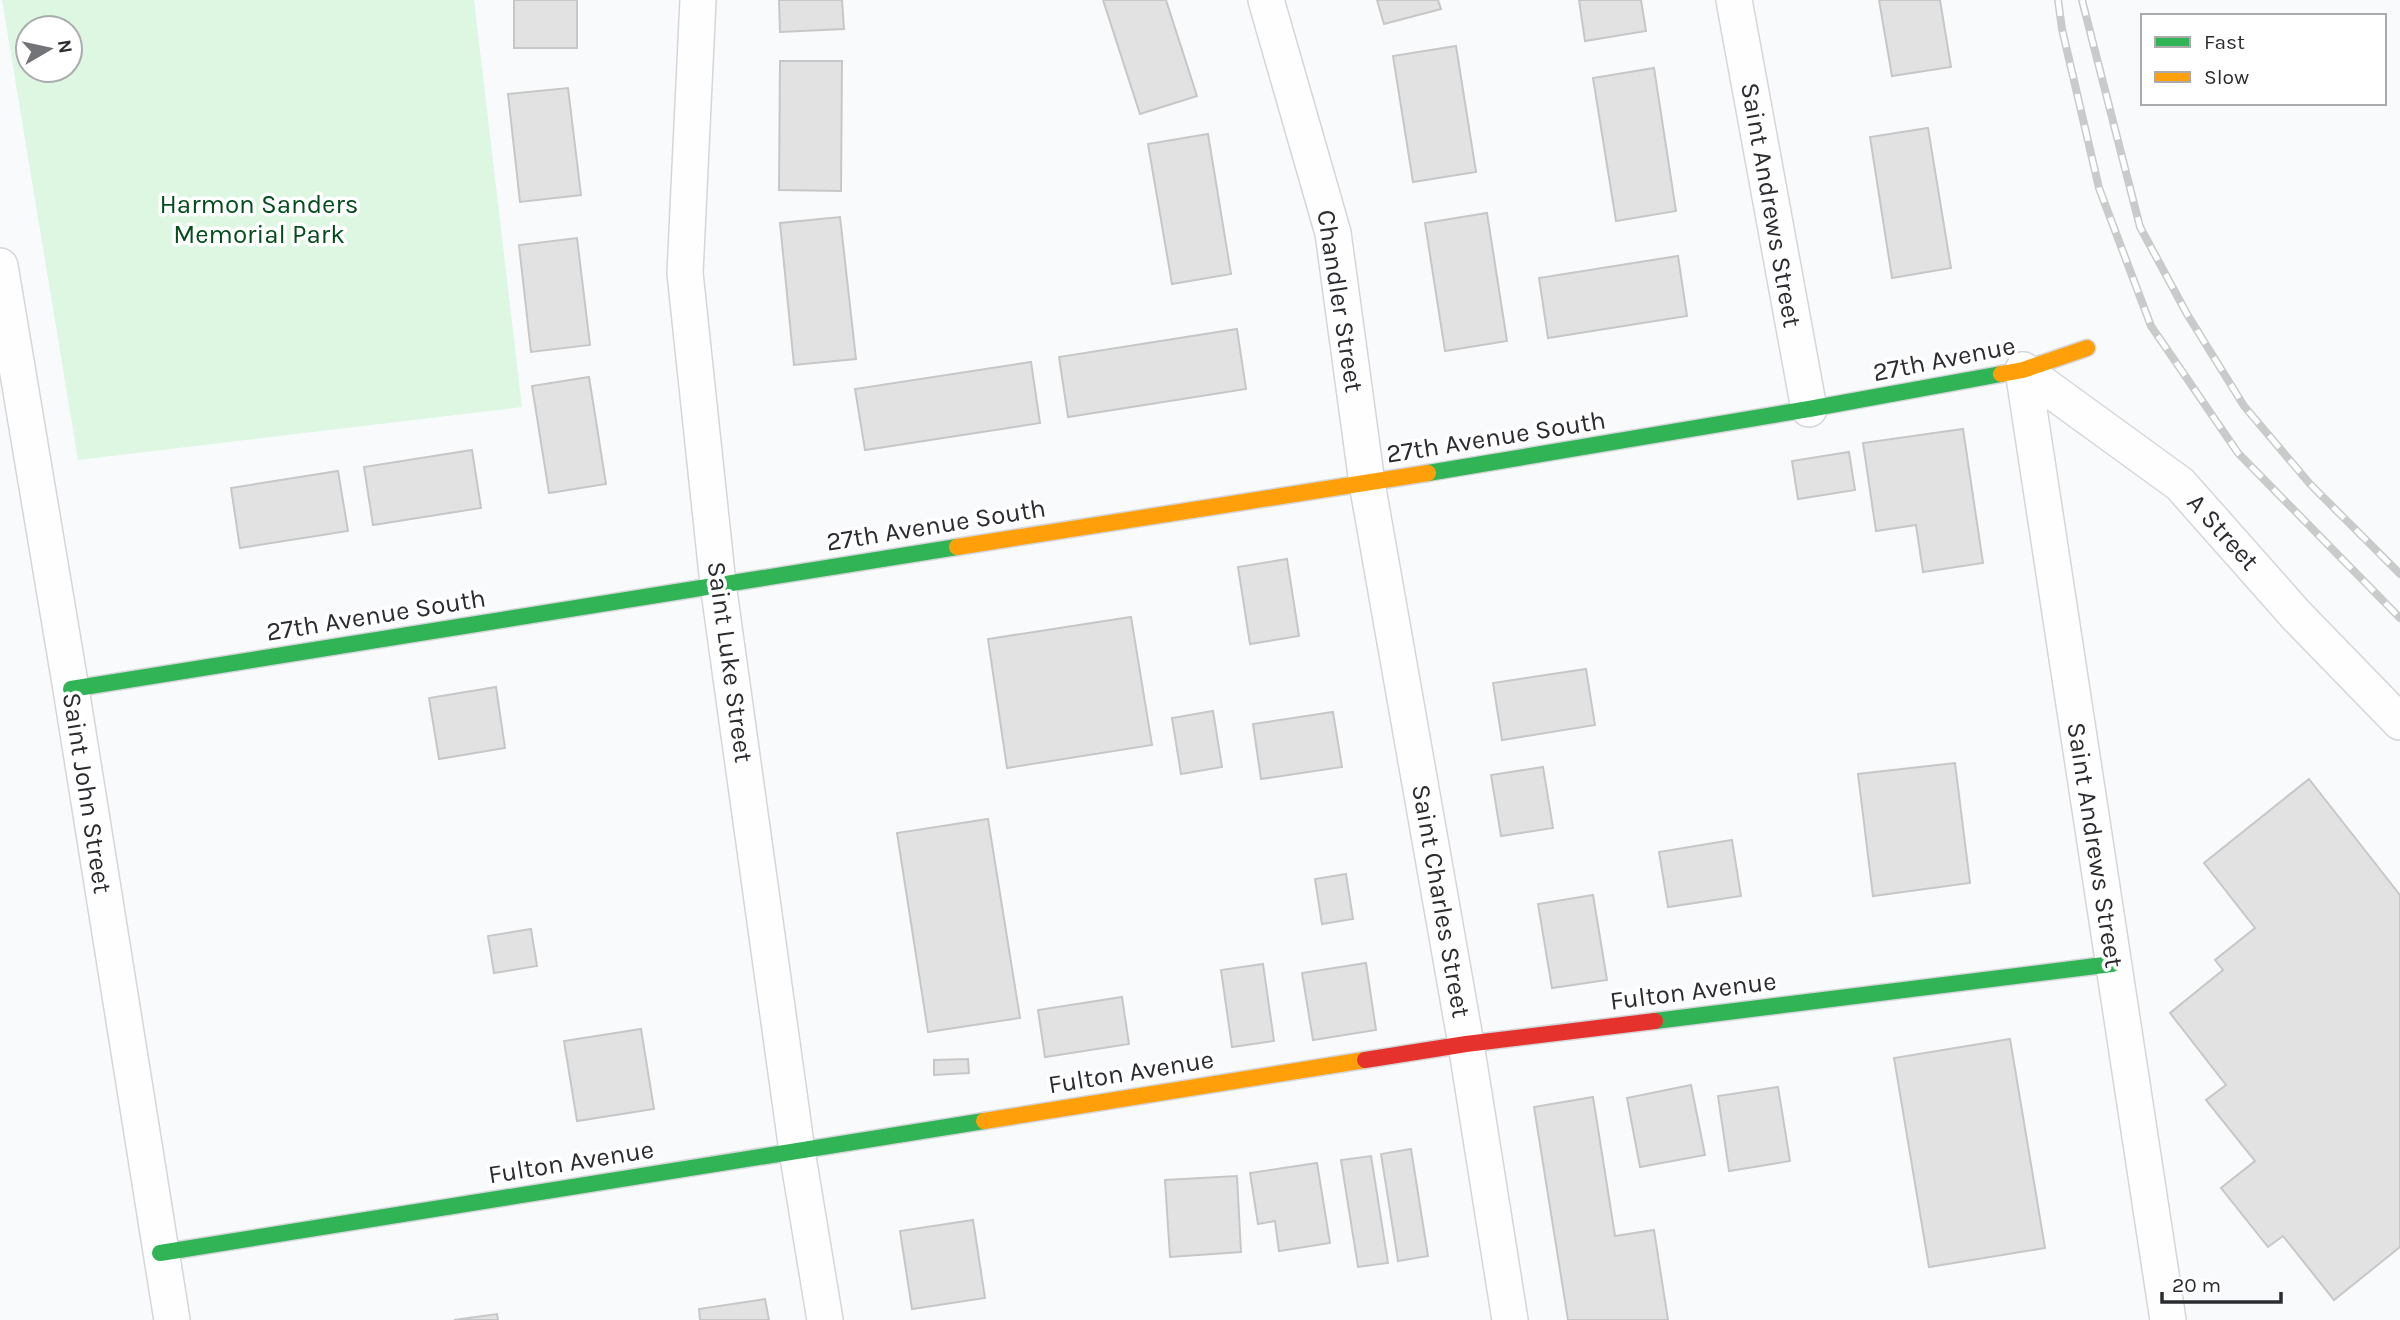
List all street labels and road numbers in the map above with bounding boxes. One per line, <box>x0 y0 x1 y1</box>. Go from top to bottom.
street label: Saint Andrews Street <box>1734 80 1808 330</box>
street label: Chandler Street <box>1310 207 1370 395</box>
street label: 27th Avenue <box>1870 330 2018 388</box>
street label: 27th Avenue South <box>1384 404 1608 470</box>
street label: A Street <box>2181 487 2266 577</box>
street label: 27th Avenue South <box>824 492 1048 558</box>
street label: Saint Luke Street <box>701 559 759 765</box>
street label: 27th Avenue South <box>264 582 488 648</box>
street label: Saint John Street <box>56 690 118 896</box>
street label: Saint Andrews Street <box>2060 720 2130 970</box>
street label: Saint Charles Street <box>1405 782 1477 1020</box>
street label: Fulton Avenue <box>1608 965 1778 1017</box>
street label: Fulton Avenue <box>1046 1044 1216 1100</box>
street label: Fulton Avenue <box>486 1134 656 1190</box>

